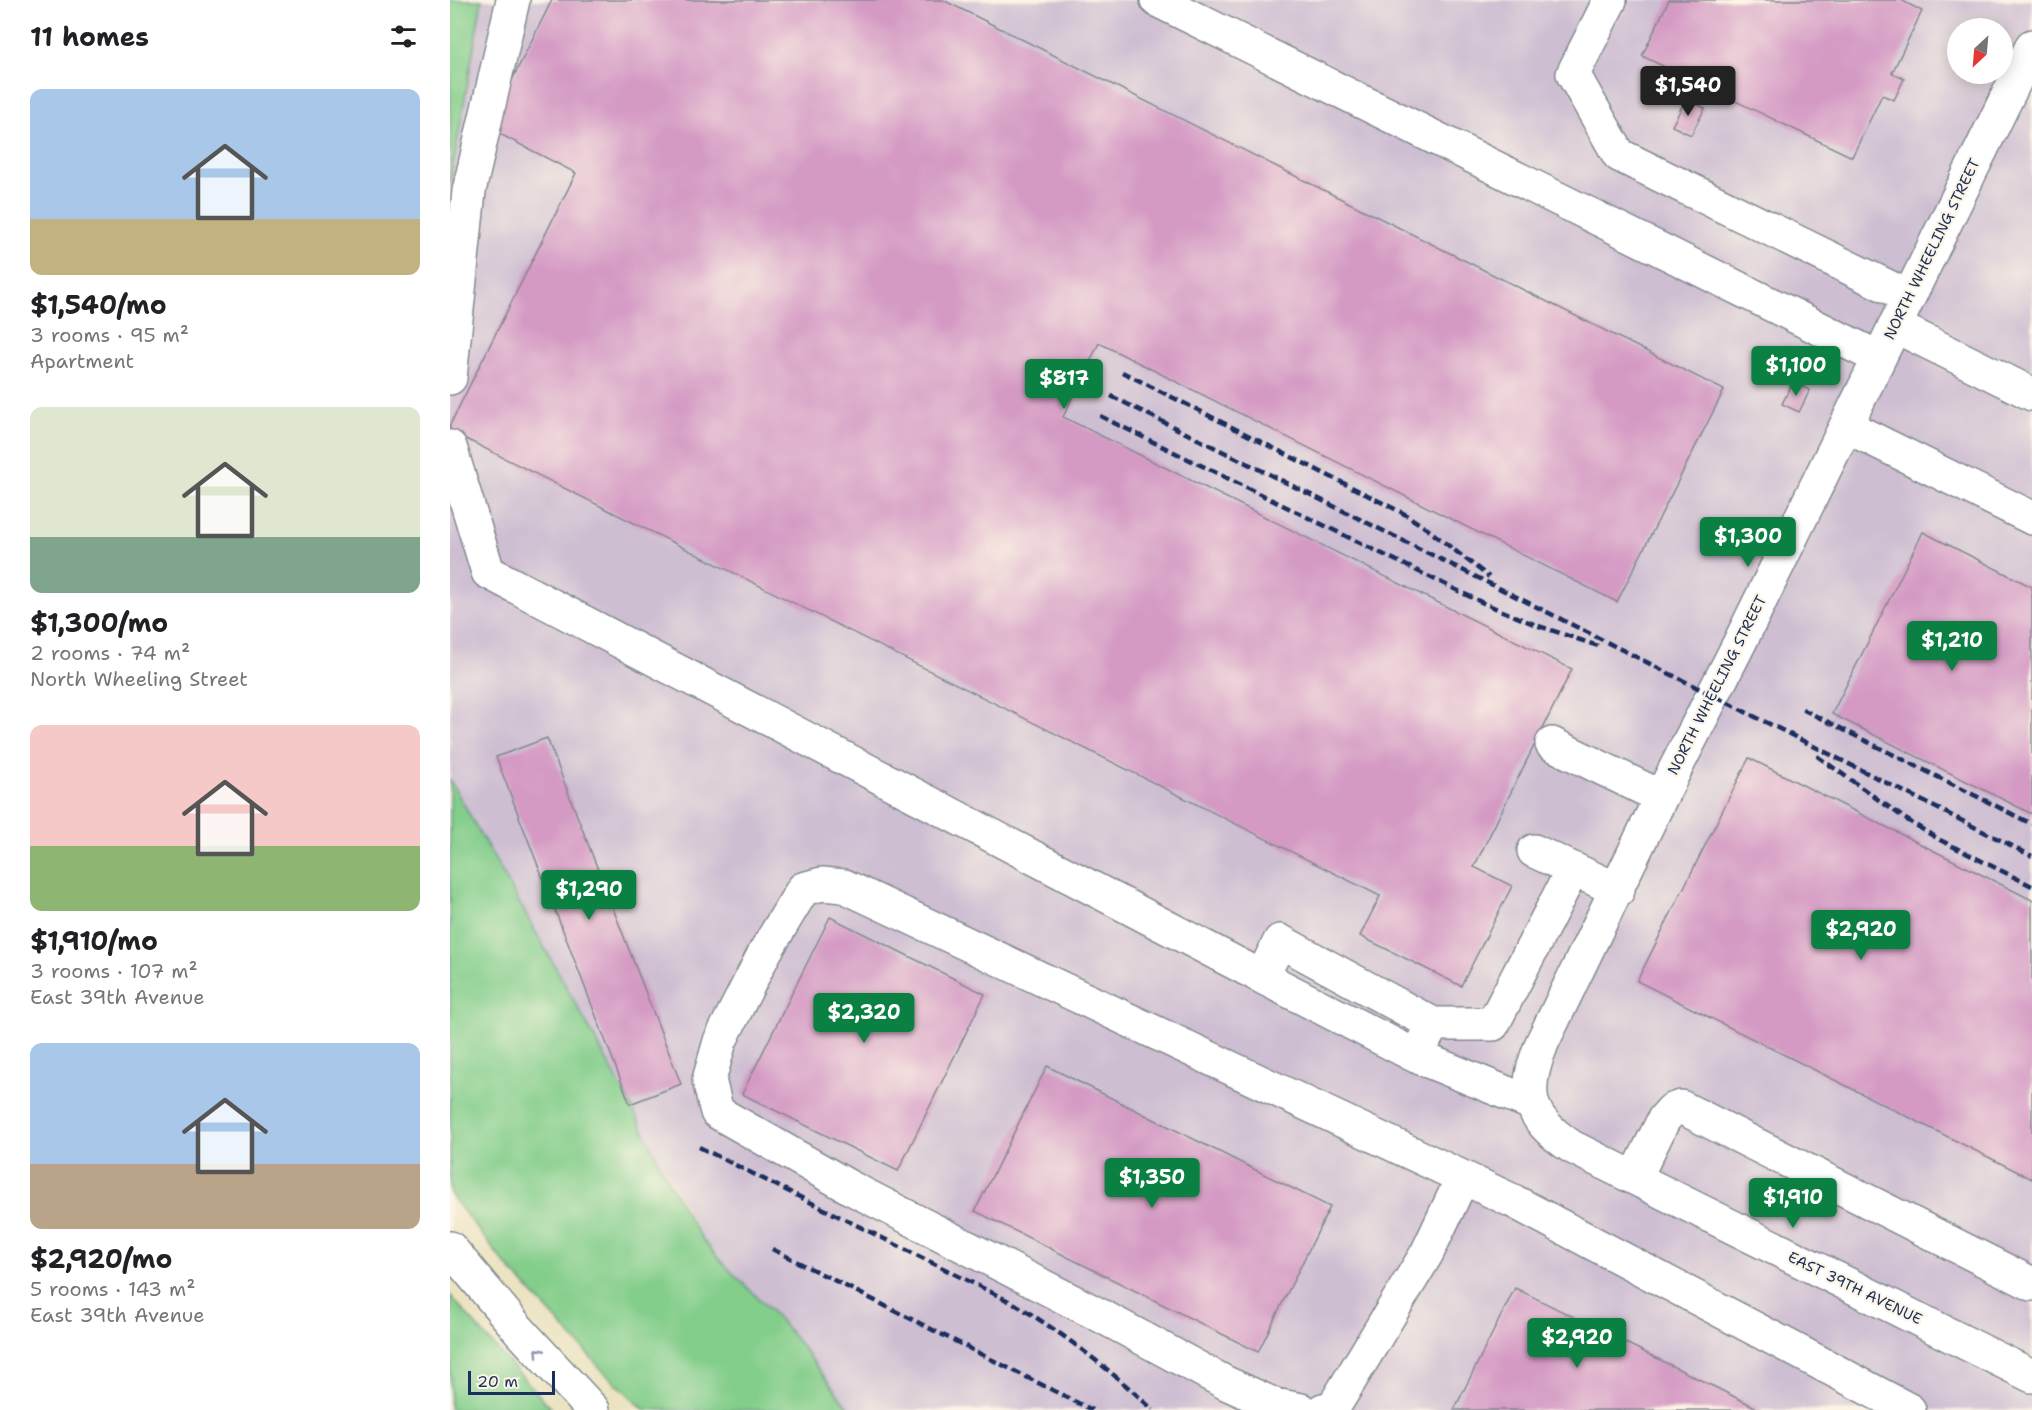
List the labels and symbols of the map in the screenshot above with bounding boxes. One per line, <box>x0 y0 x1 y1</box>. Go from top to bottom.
north arrow <box>1947 18 2013 84</box>
pin: $1,540 <box>1639 66 1737 117</box>
street label: NORTH WHEELING STREET <box>1879 155 1985 343</box>
pin: $1,100 <box>1747 346 1845 397</box>
pin: $817 <box>1028 359 1100 410</box>
pin: $1,300 <box>1699 517 1797 568</box>
street label: NORTH WHEELING STREET <box>1663 592 1771 778</box>
pin: $1,210 <box>1903 621 2001 672</box>
pin: $1,290 <box>540 870 638 921</box>
pin: $2,920 <box>1812 910 1910 961</box>
pin: $2,320 <box>815 993 913 1044</box>
pin: $1,350 <box>1103 1158 1201 1209</box>
pin: $1,910 <box>1744 1178 1842 1229</box>
street label: EAST 39TH AVENUE <box>1785 1247 1925 1329</box>
pin: $2,920 <box>1528 1318 1626 1369</box>
one-way arrow <box>535 1348 546 1359</box>
scale bar <box>468 1368 555 1396</box>

